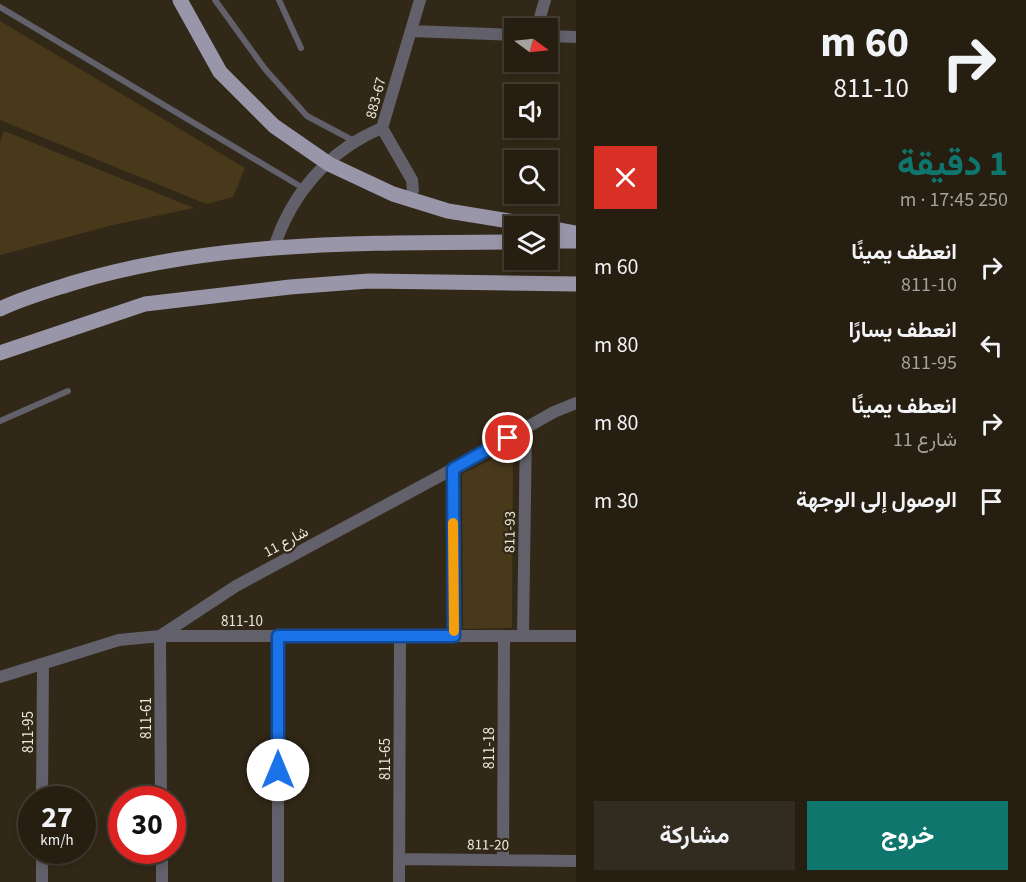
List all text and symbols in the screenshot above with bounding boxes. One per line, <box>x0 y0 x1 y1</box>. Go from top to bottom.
text: 60 m <box>820 13 909 73</box>
north arrow <box>504 18 558 72</box>
map controls <box>504 18 558 270</box>
icon: right <box>930 24 1008 102</box>
text: 811-10 <box>834 69 909 108</box>
street label: 883-67 <box>360 75 392 121</box>
button: sound <box>504 84 558 138</box>
text: 1 دقيقة <box>897 138 1008 189</box>
button: close <box>594 146 657 209</box>
button: search <box>504 150 558 204</box>
text: 250 m · 17:45 <box>900 186 1008 214</box>
button: layers <box>504 216 558 270</box>
text: انعطف يمينًا <box>851 236 957 268</box>
text: 60 m <box>594 251 639 283</box>
icon: right <box>975 251 1008 284</box>
text: 811-10 <box>901 271 957 299</box>
text: انعطف يسارًا <box>848 314 957 346</box>
text: 80 m <box>594 329 639 361</box>
icon: left <box>975 329 1008 362</box>
text: 811-95 <box>901 349 957 377</box>
text: انعطف يمينًا <box>851 390 957 422</box>
text: 80 m <box>594 407 639 439</box>
icon: right <box>975 407 1008 440</box>
pin <box>482 412 533 463</box>
icon: arrive <box>491 421 524 454</box>
text: شارع 11 <box>893 426 957 454</box>
text: الوصول إلى الوجهة <box>796 484 957 516</box>
text: 30 m <box>594 485 639 517</box>
icon: arrive <box>975 485 1008 518</box>
street label: 811-93 <box>499 511 521 553</box>
street label: شارع 11 <box>260 521 312 563</box>
street label: 811-10 <box>221 611 263 632</box>
street label: 811-61 <box>136 697 157 739</box>
street label: 811-95 <box>18 711 39 753</box>
street label: 811-18 <box>479 727 500 769</box>
position arrow <box>246 738 310 802</box>
street label: 811-65 <box>375 738 396 780</box>
speed limit sign: 30 <box>108 786 186 864</box>
text: 27 <box>41 796 73 839</box>
button: مشاركة <box>594 801 795 870</box>
button: خروج <box>807 801 1008 870</box>
text: km/h <box>40 830 74 851</box>
street label: 811-20 <box>467 834 509 856</box>

